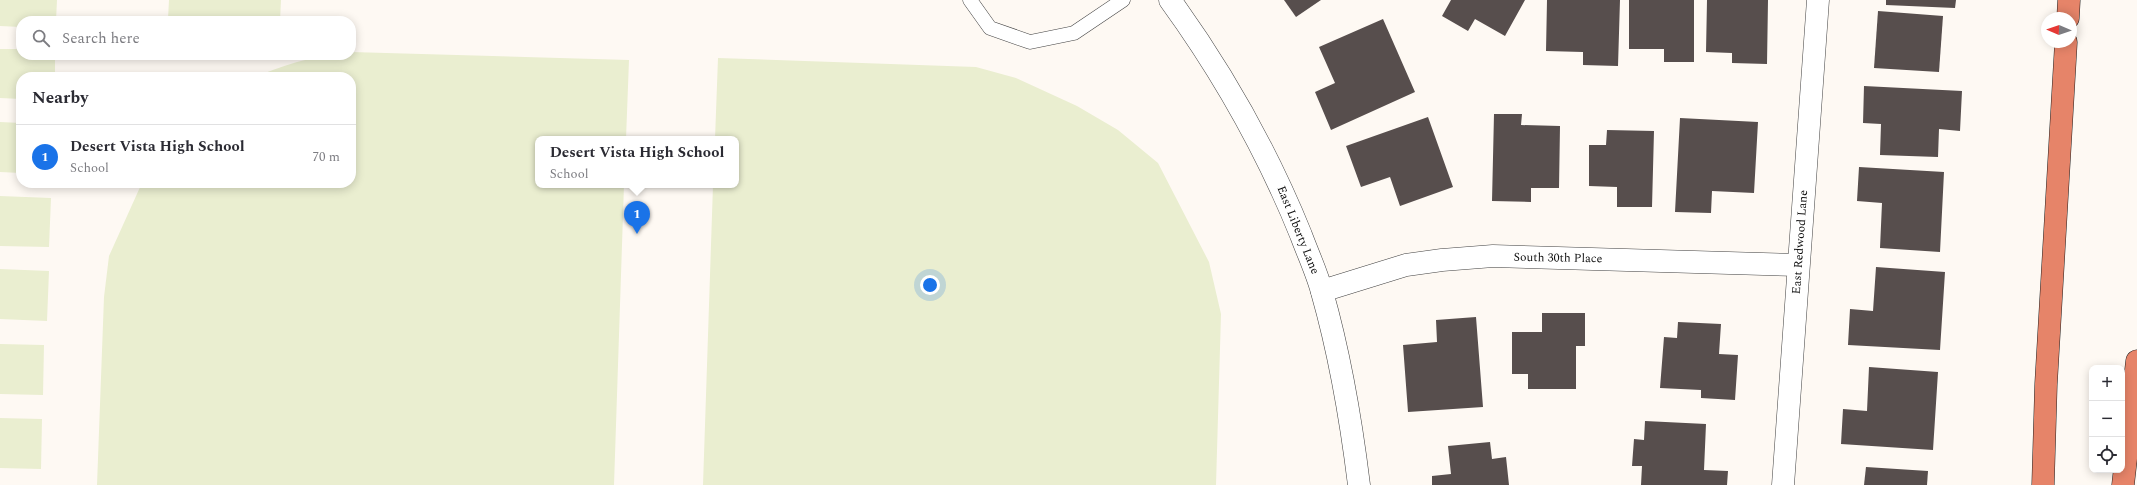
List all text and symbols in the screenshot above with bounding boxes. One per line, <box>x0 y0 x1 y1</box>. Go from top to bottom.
north arrow <box>2041 12 2077 48</box>
search box <box>16 16 356 60</box>
icon: search <box>30 27 52 49</box>
text: Search here <box>62 27 140 50</box>
text: Nearby <box>32 85 88 111</box>
text: Desert Vista High School <box>70 135 245 158</box>
popup <box>535 136 739 188</box>
text: Desert Vista High School <box>550 141 724 164</box>
text: 1 <box>41 147 49 167</box>
text: 70 m <box>313 147 340 167</box>
text: School <box>70 158 109 178</box>
text: School <box>550 164 589 184</box>
street label: East Liberty Lane <box>1272 183 1324 277</box>
street label: East Redwood Lane <box>1787 189 1813 295</box>
pin: 1 <box>624 201 650 234</box>
street label: South 30th Place <box>1513 248 1603 268</box>
your location <box>920 275 940 295</box>
map controls <box>2089 365 2125 473</box>
button: + <box>2089 365 2125 401</box>
button: − <box>2089 401 2125 437</box>
button: locate <box>2089 437 2125 473</box>

